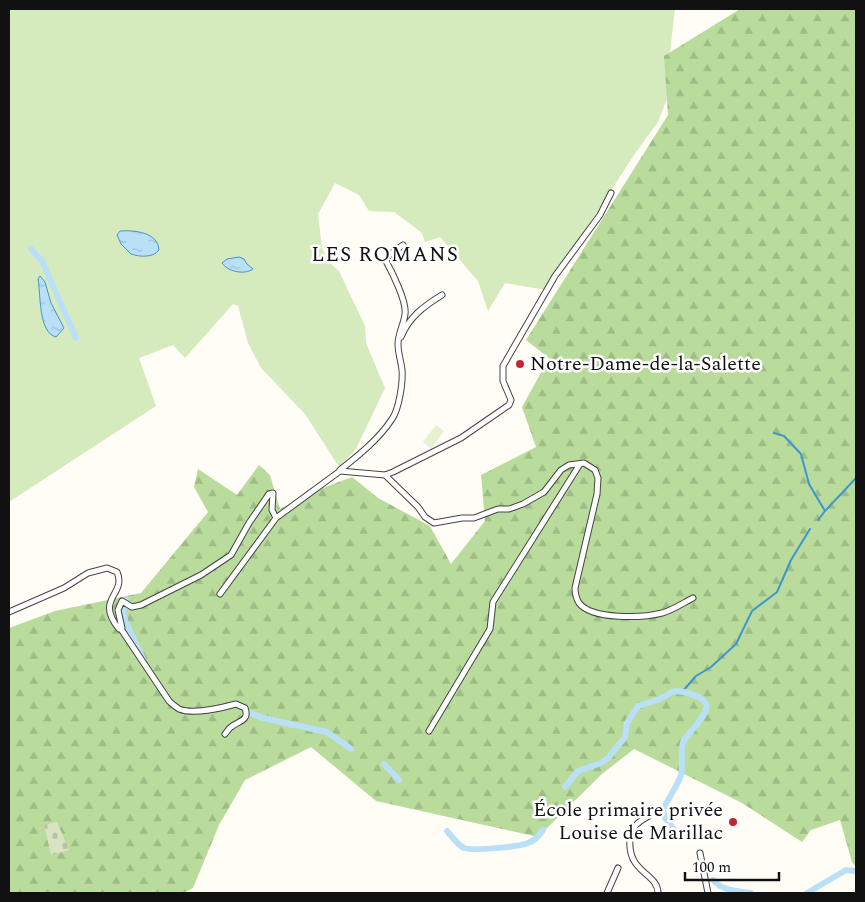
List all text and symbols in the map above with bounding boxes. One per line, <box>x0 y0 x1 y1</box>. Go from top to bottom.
district label: LES ROMANS <box>311 239 459 271</box>
place label: Notre-Dame-de-la-Salette <box>530 349 761 379</box>
marker: Notre-Dame-de-la-Salette <box>514 358 526 370</box>
place label: École primaire privée Louise de Marillac <box>533 795 723 848</box>
marker: École primaire privée Louise de Marillac <box>727 816 739 828</box>
scale bar <box>685 850 779 882</box>
text: 100 m <box>692 856 731 879</box>

